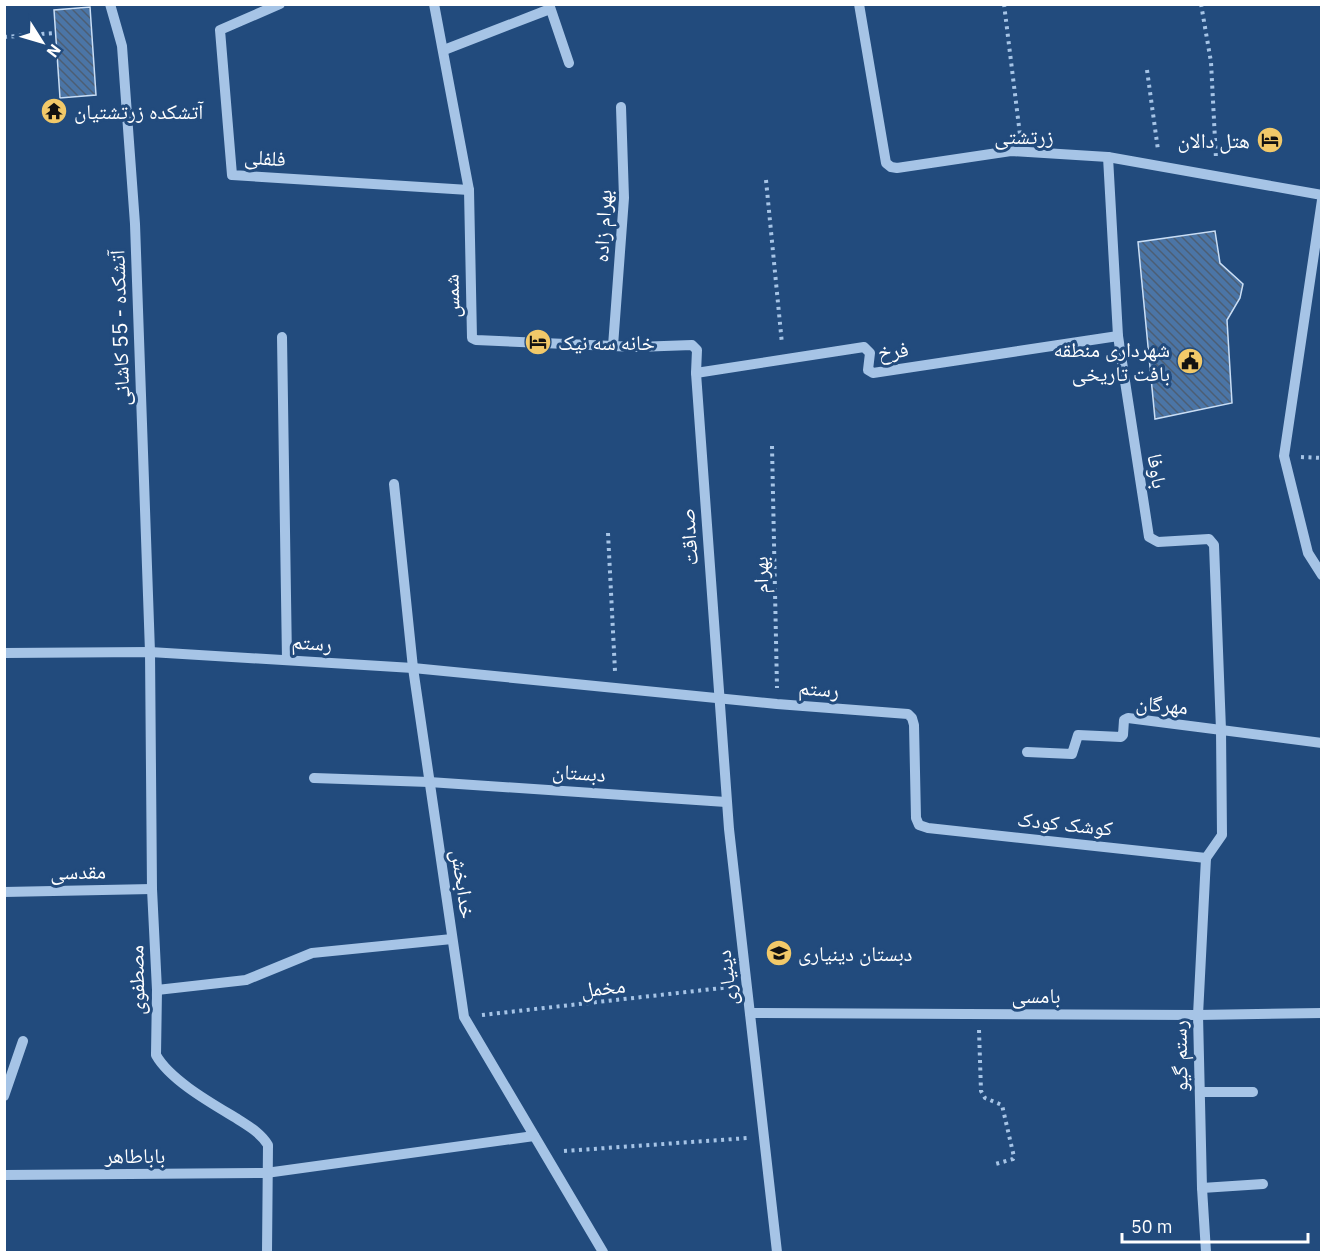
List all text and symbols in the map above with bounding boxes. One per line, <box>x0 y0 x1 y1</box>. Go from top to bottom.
north arrow <box>12 12 72 72</box>
text: N <box>43 40 65 62</box>
temple icon: آتشکده زرتشتیان <box>39 96 69 126</box>
place label: آتشکده زرتشتیان <box>74 97 204 125</box>
street label: زرتشتی <box>994 122 1054 150</box>
hotel icon: هتل دالان <box>1255 125 1285 155</box>
place label: هتل دالان <box>1178 126 1250 154</box>
street label: فلفلی <box>243 142 287 172</box>
street label: بهرام زاده <box>586 189 619 263</box>
street label: آتشکده - 55 کاشانی <box>102 249 136 406</box>
street label: شمس <box>437 274 465 318</box>
hotel icon: خانه سه نیک <box>523 327 553 357</box>
place label: خانه سه نیک <box>558 328 655 356</box>
street label: فرخ <box>876 334 910 366</box>
place label: شهرداری منطقه بافت تاریخی <box>1053 335 1170 387</box>
public building icon: شهرداری منطقه بافت تاریخی <box>1175 346 1205 376</box>
street label: باوفا <box>1141 451 1175 491</box>
street label: صداقت <box>672 507 704 567</box>
street label: بهرام <box>746 556 775 594</box>
street label: رستم <box>291 627 333 658</box>
street label: رستم <box>797 672 840 705</box>
street label: مهرگان <box>1135 688 1189 720</box>
street label: دبستان <box>551 756 607 788</box>
street label: کوشک کودک <box>1016 804 1114 842</box>
street label: خدابخش <box>445 848 483 920</box>
street label: مقدسی <box>50 857 106 885</box>
school or university icon: دبستان دینیاری <box>764 938 794 968</box>
place label: دبستان دینیاری <box>798 939 913 967</box>
street label: مصطفوی <box>121 945 151 1015</box>
street label: دینیاری <box>709 949 743 1007</box>
street label: مخمل <box>579 971 627 1003</box>
street label: بامسی <box>1011 981 1061 1009</box>
street label: رستم گیو <box>1164 1020 1195 1092</box>
street label: باباطاهر <box>104 1141 165 1169</box>
scale bar <box>1122 1206 1308 1244</box>
text: 50 m <box>1131 1215 1173 1238</box>

